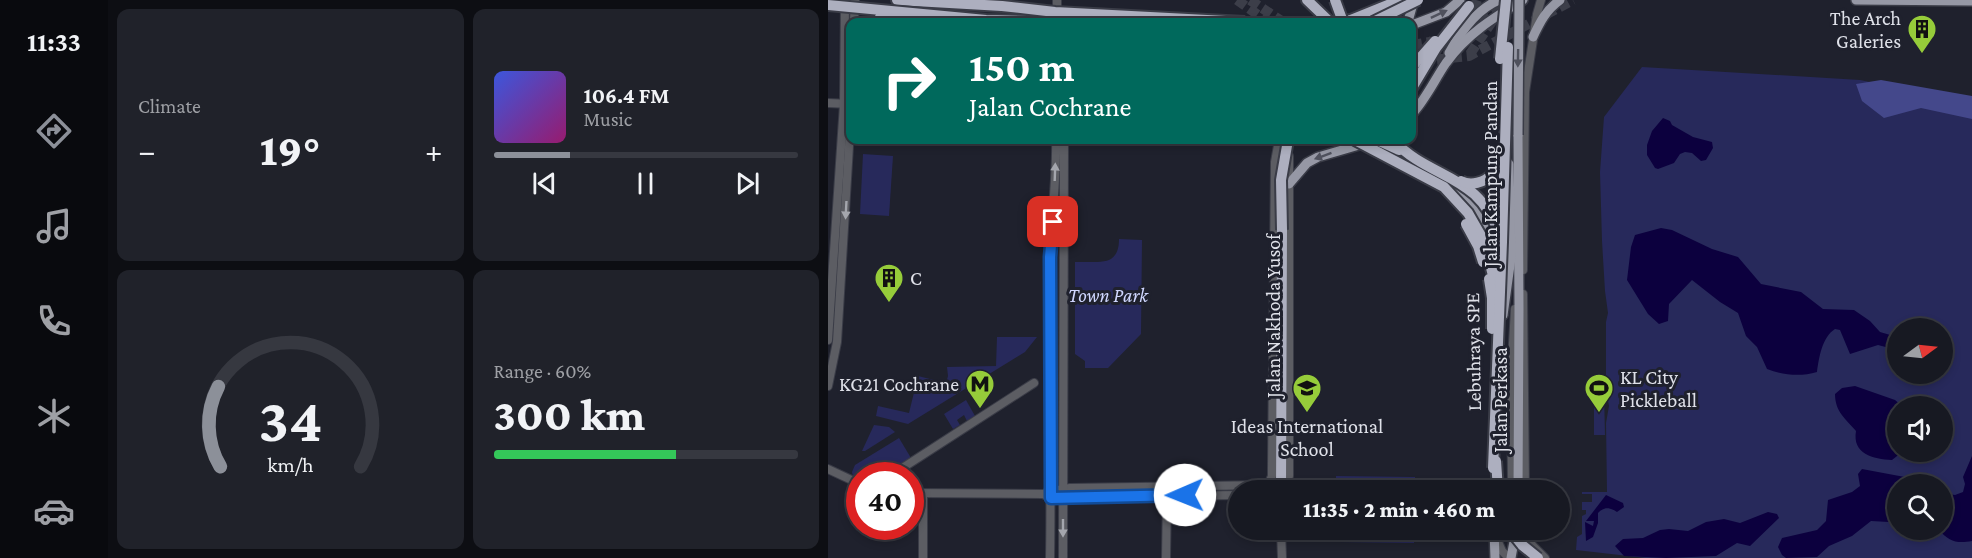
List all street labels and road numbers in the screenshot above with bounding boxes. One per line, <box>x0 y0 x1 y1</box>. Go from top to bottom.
street label: Jalan Kampung Pandan <box>1479 81 1502 269</box>
street label: Jalan Nakhoda Yusof <box>1262 233 1285 400</box>
street label: Lebuhraya SPE <box>1461 292 1486 411</box>
street label: Jalan Perkasa <box>1489 347 1512 455</box>

